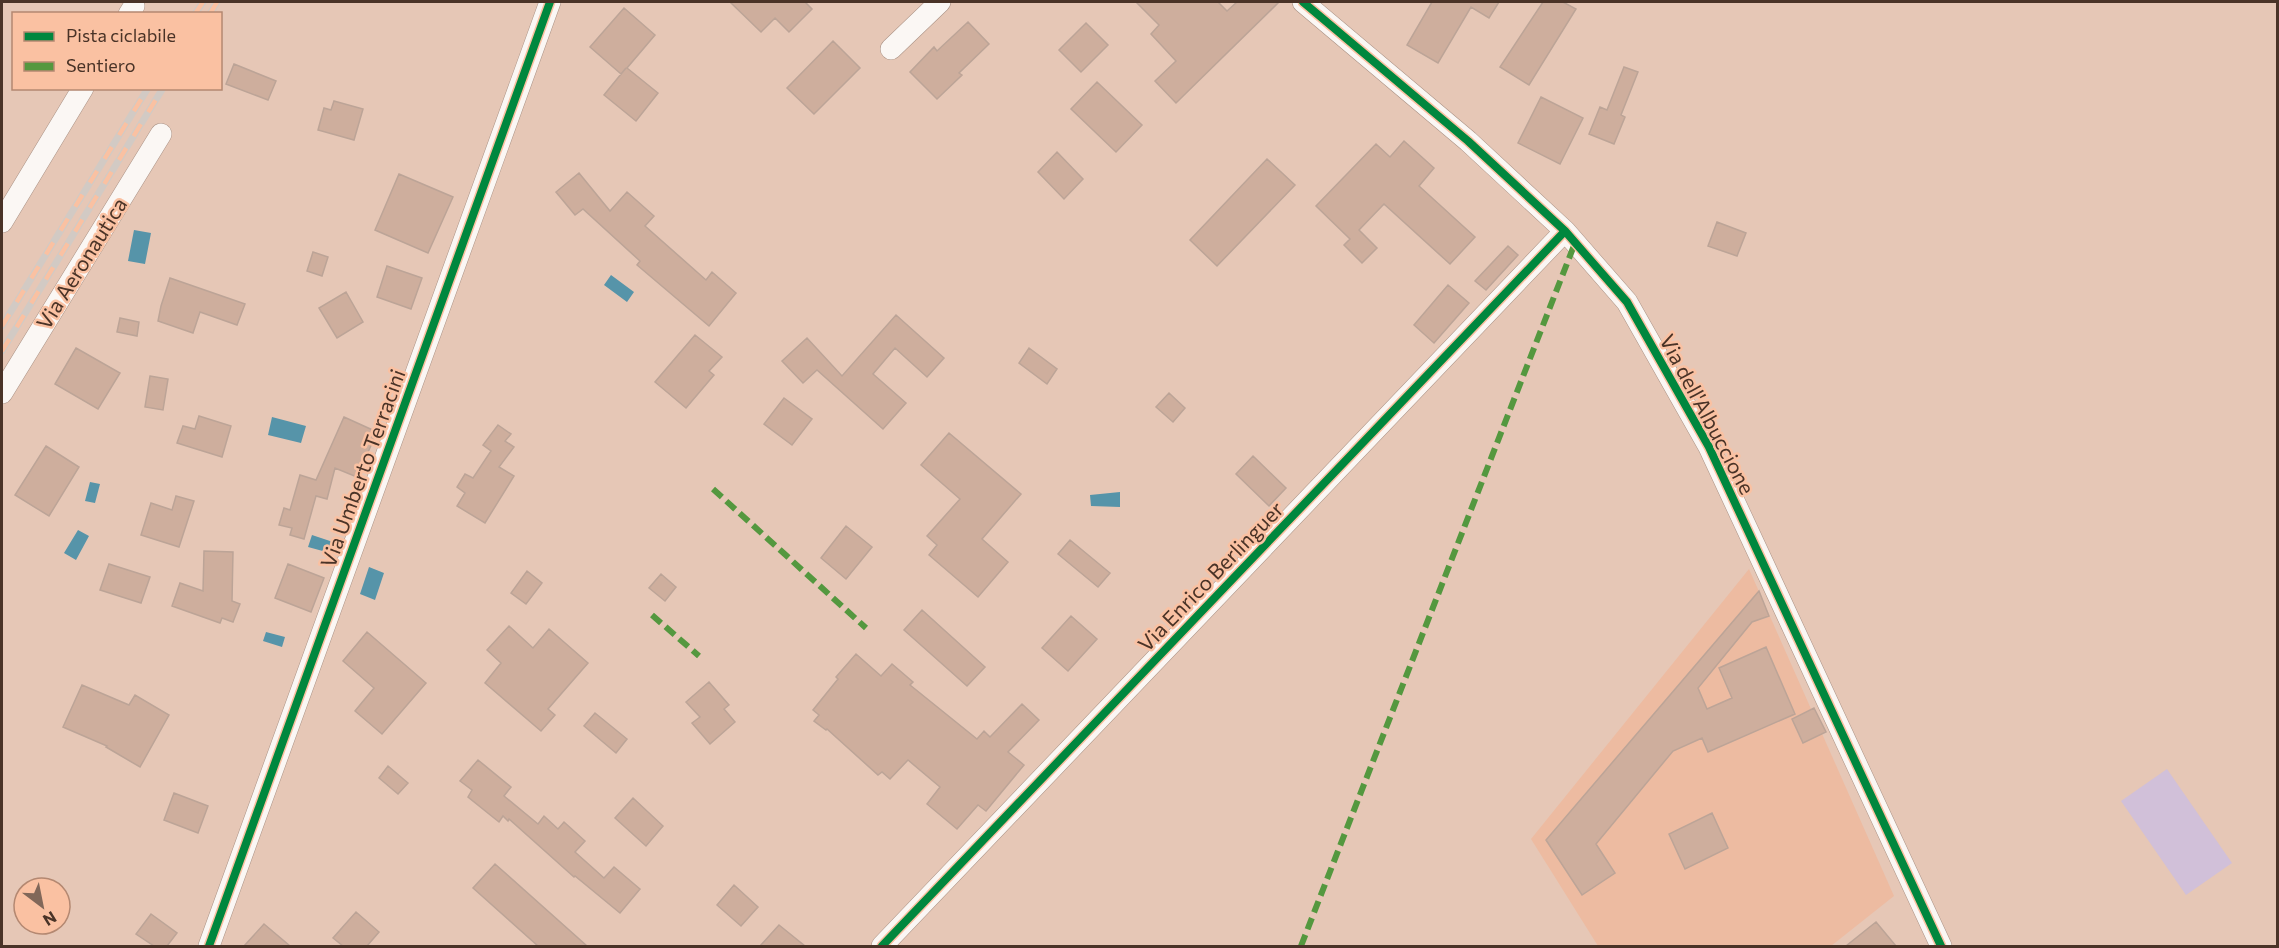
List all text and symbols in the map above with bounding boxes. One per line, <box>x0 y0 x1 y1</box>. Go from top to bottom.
legend <box>12 12 222 90</box>
text: Pista ciclabile <box>66 24 176 46</box>
text: Sentiero <box>66 54 136 76</box>
street label: Via Aeronautica <box>30 193 132 333</box>
street label: Via dell'Albuccione <box>1655 330 1761 498</box>
street label: Via Umberto Terracini <box>314 365 410 571</box>
street label: Via Enrico Berlinguer <box>1132 496 1288 656</box>
north arrow <box>12 876 72 936</box>
text: N <box>40 908 60 930</box>

